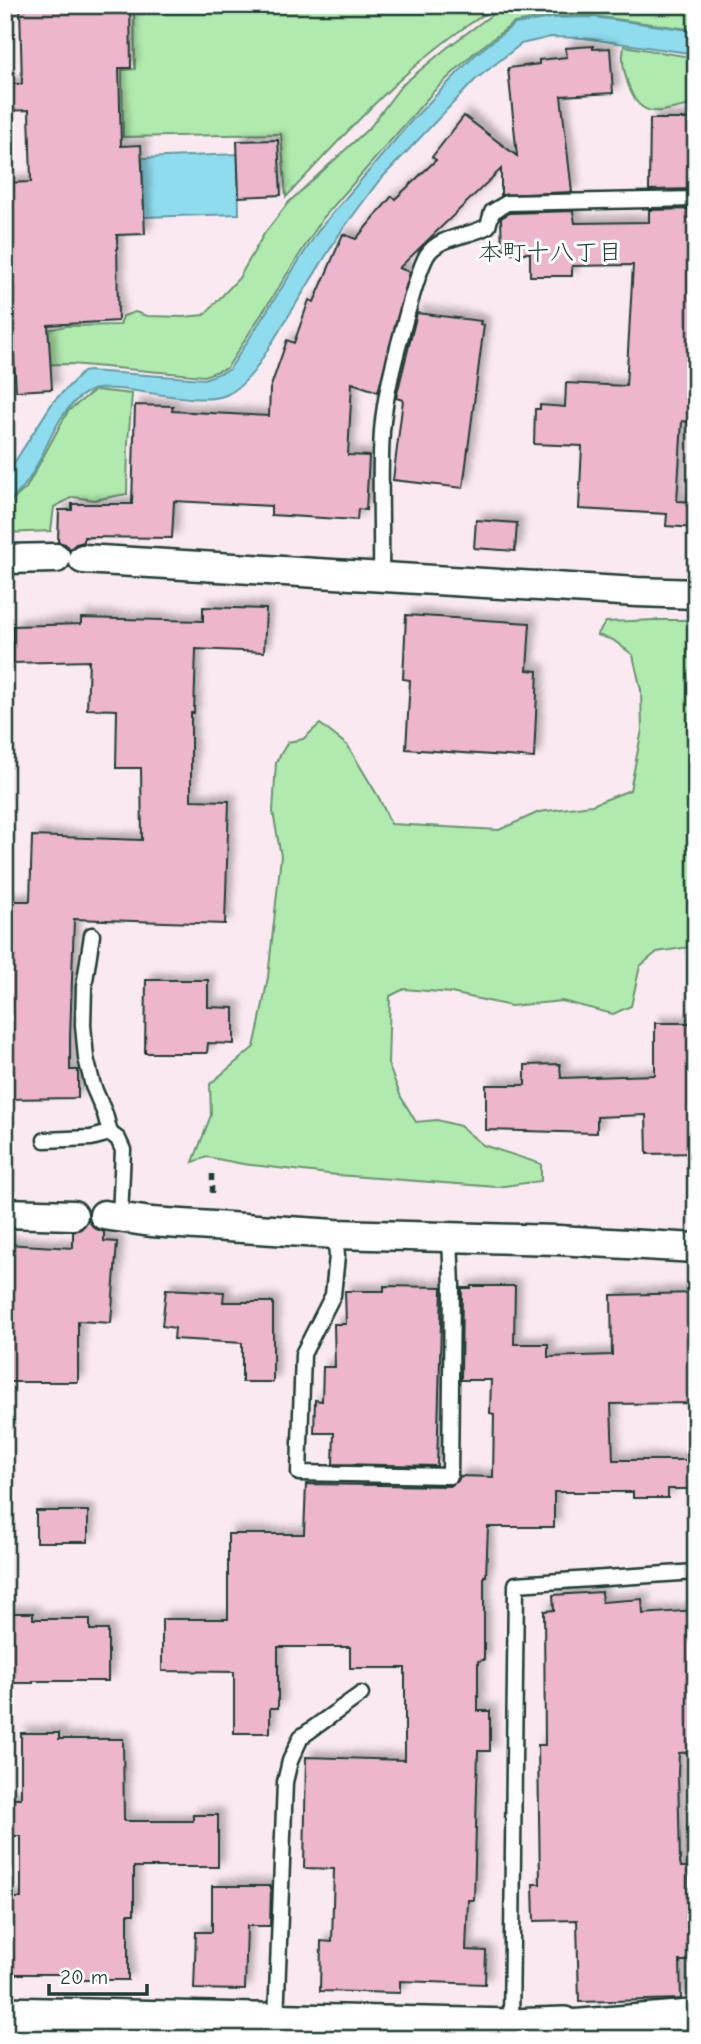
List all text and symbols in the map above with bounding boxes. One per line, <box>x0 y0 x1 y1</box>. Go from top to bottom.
district label: 本町十八丁目 <box>478 238 622 266</box>
scale bar <box>49 1953 147 1997</box>
text: 20 m <box>60 1965 108 1989</box>

